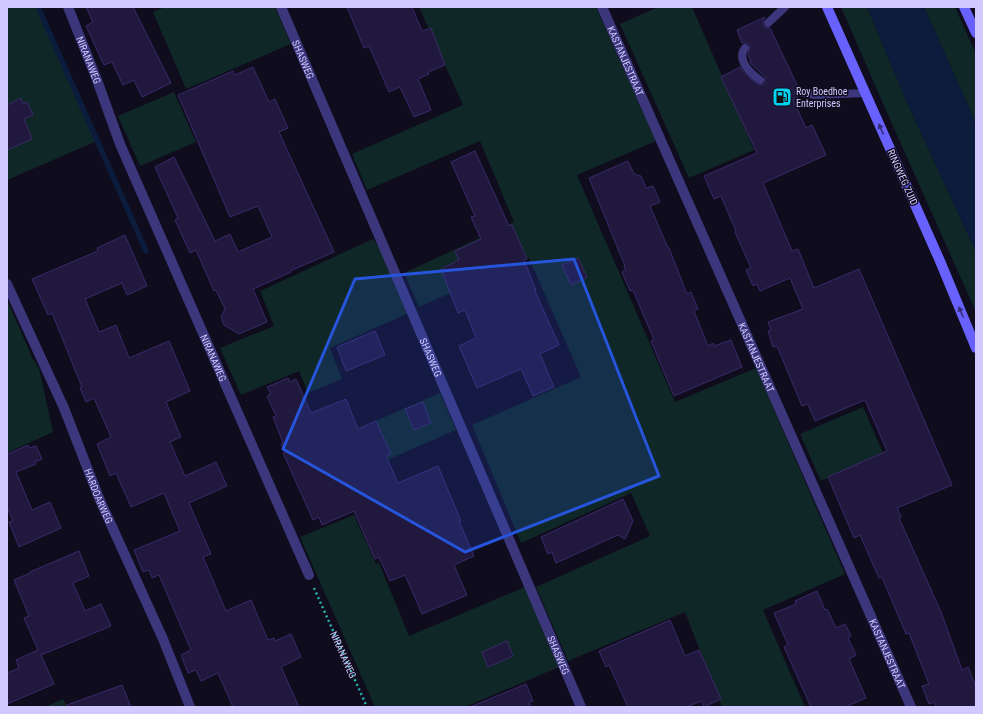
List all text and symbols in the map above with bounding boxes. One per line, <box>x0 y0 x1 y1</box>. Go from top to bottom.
street label: KASTANJESTRAAT <box>605 25 646 98</box>
street label: NIRANAWEG <box>74 35 103 85</box>
street label: SHASWEG <box>290 39 316 81</box>
fuel station icon: Roy Boedhoe Enterprises <box>771 86 793 108</box>
place label: Roy Boedhoe Enterprises <box>796 86 848 109</box>
one-way arrow <box>878 123 884 134</box>
street label: RINGWEG ZUID <box>885 148 920 207</box>
one-way arrow <box>958 307 964 318</box>
street label: KASTANJESTRAAT <box>736 321 776 394</box>
street label: NIRANAWEG <box>198 333 228 383</box>
street label: SHASWEG <box>417 336 444 378</box>
street label: HARDOARWEG <box>82 467 115 525</box>
street label: KASTANJESTRAAT <box>867 617 907 690</box>
street label: NIRANAWEG <box>328 630 358 680</box>
street label: SHASWEG <box>545 634 571 676</box>

